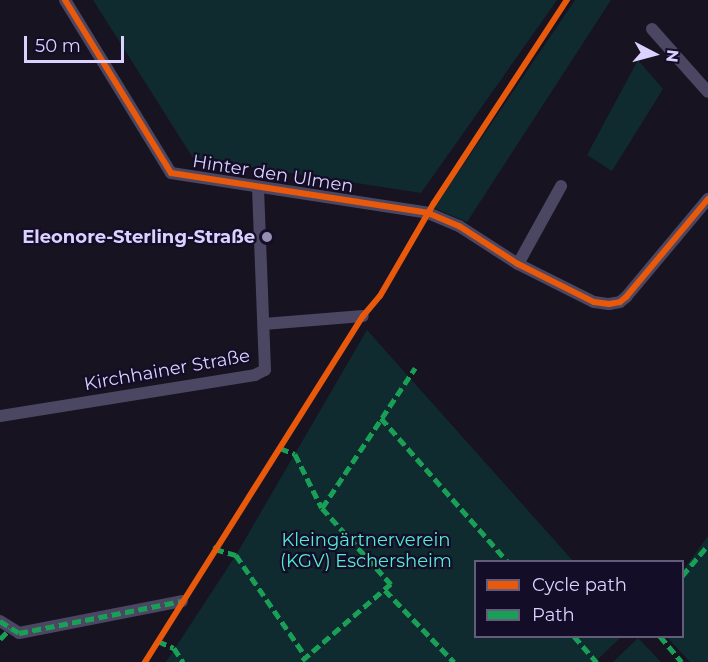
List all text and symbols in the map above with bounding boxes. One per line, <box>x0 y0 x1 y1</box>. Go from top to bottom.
scale bar <box>27 24 128 62</box>
north arrow <box>624 24 684 84</box>
text: 50 m <box>35 35 81 57</box>
text: N <box>662 49 683 63</box>
street label: Hinter den Ulmen <box>191 151 355 197</box>
place label: Eleonore-Sterling-Straße <box>22 226 255 248</box>
marker: Eleonore-Sterling-Straße <box>260 230 274 244</box>
street label: Kirchhainer Straße <box>83 345 251 395</box>
park label: Kleingärtnerverein (KGV) Eschersheim <box>280 530 452 572</box>
legend <box>474 560 684 638</box>
text: Cycle path <box>532 574 627 596</box>
text: Path <box>532 604 575 626</box>

